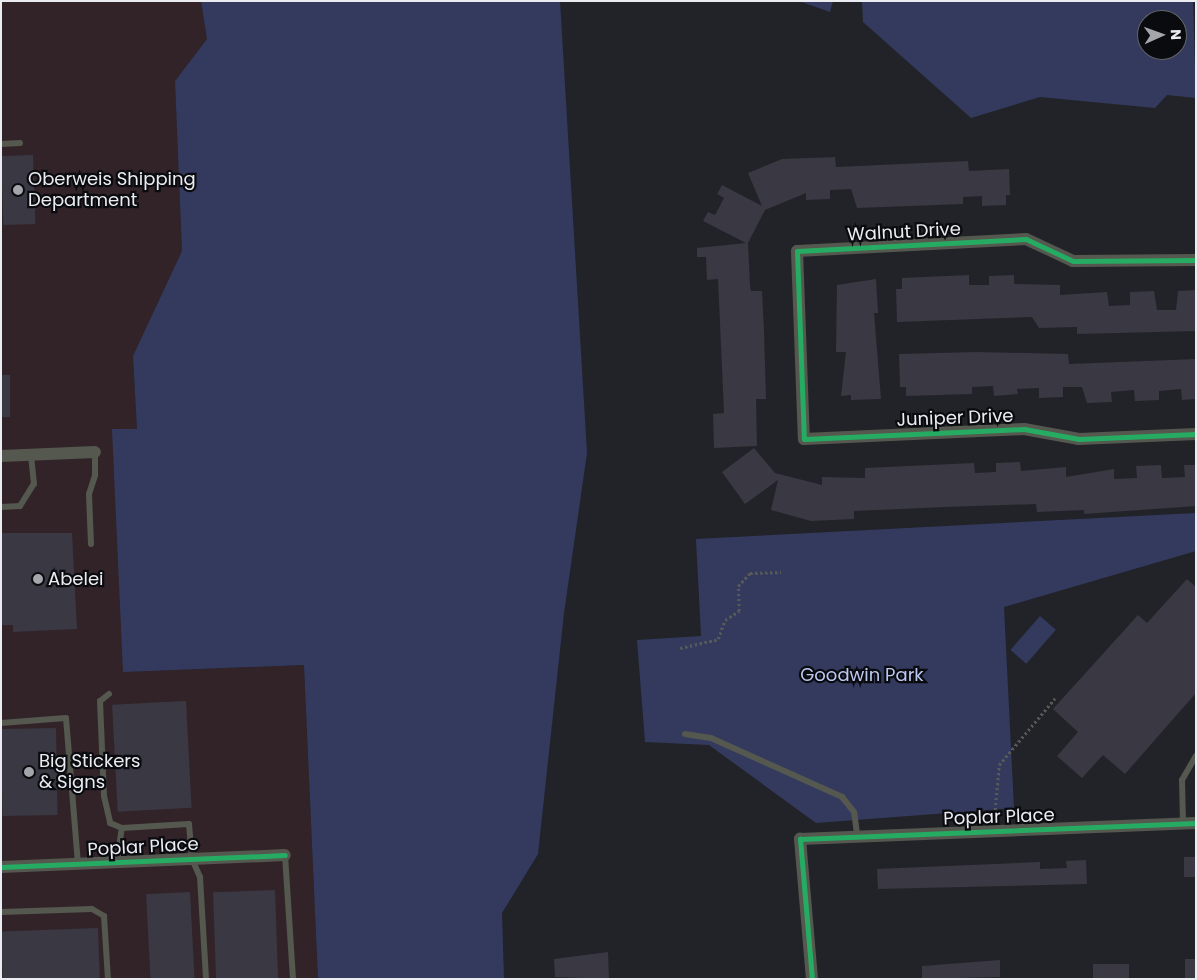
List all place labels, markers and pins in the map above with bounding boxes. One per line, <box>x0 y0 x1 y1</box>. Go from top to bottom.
place label: Oberweis Shipping Department <box>28 169 196 212</box>
marker: Oberweis Shipping Department <box>12 184 24 196</box>
place label: Abelei <box>48 568 103 590</box>
marker: Abelei <box>32 573 44 585</box>
place label: Big Stickers & Signs <box>39 751 140 794</box>
marker: Big Stickers & Signs <box>23 766 35 778</box>

